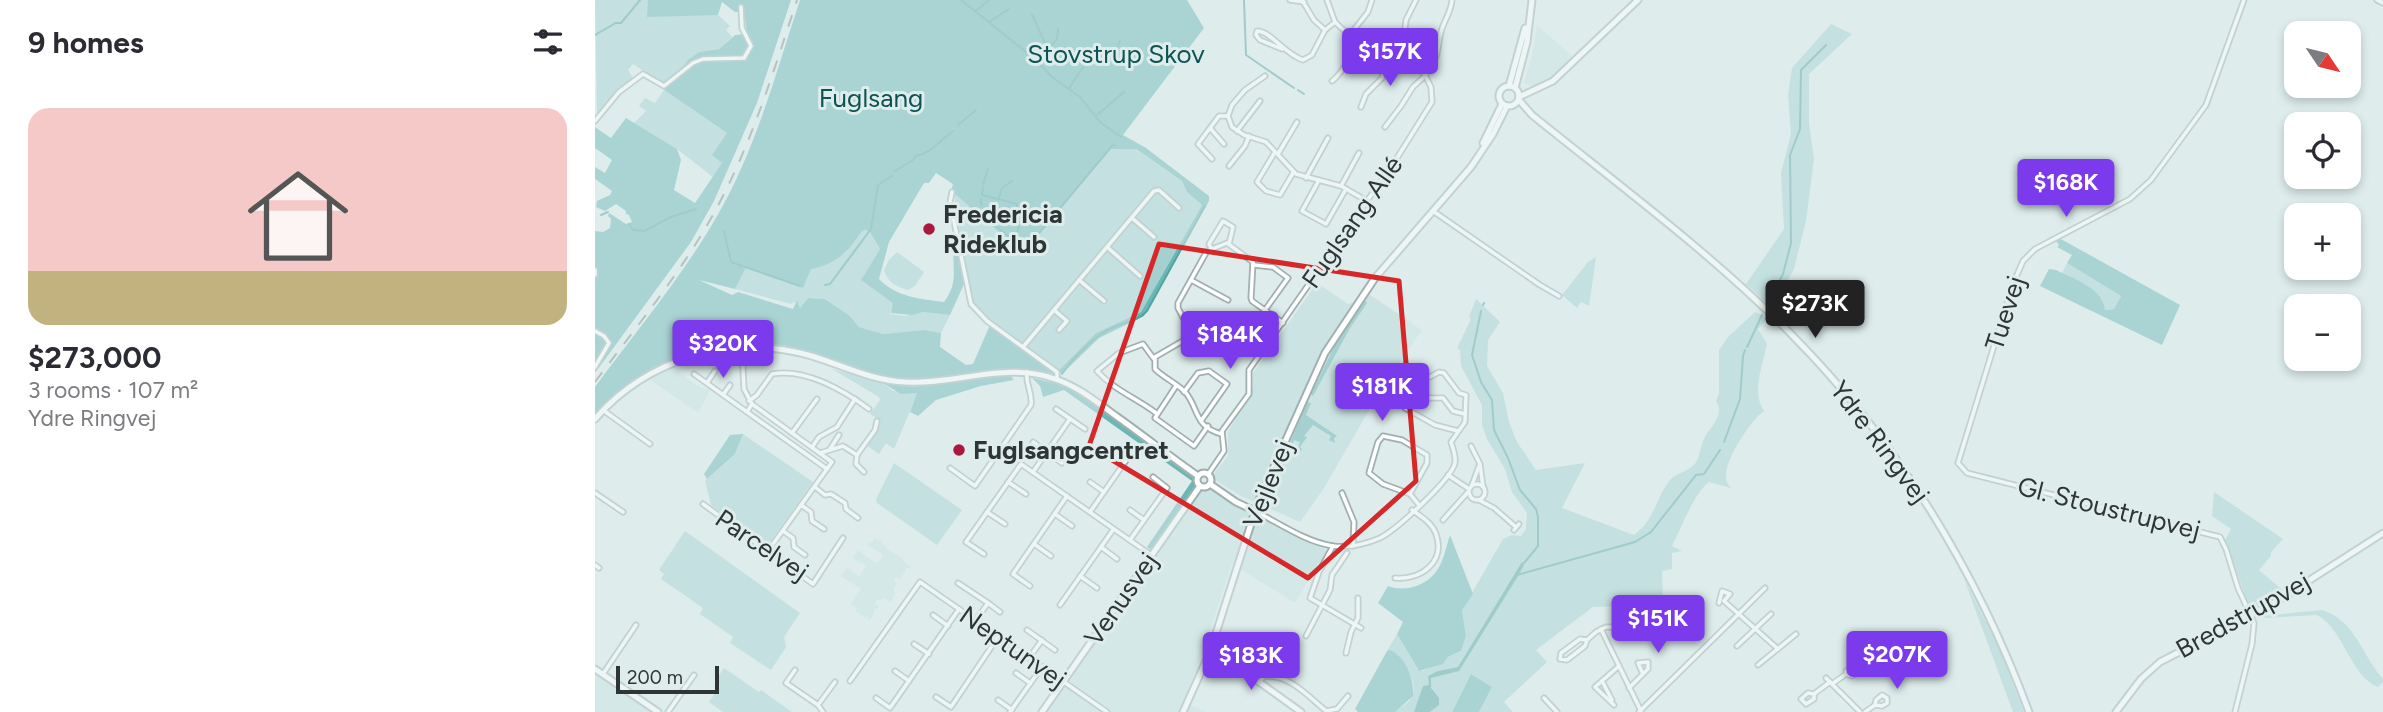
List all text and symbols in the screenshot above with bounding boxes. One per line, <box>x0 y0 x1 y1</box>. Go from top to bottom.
north arrow <box>2284 21 2361 98</box>
map controls <box>2284 21 2361 371</box>
icon: filters <box>529 23 567 61</box>
text: 9 homes <box>28 24 144 61</box>
pin: $157K <box>1341 28 1439 88</box>
text: $157K <box>1358 37 1422 65</box>
park label: Stovstrup Skov <box>1027 38 1205 70</box>
park label: Fuglsang <box>819 82 923 114</box>
button: locate <box>2284 112 2361 189</box>
street label: Fuglsang Allé <box>1295 150 1409 294</box>
icon: home <box>235 153 361 279</box>
pin: $168K <box>2017 160 2115 219</box>
text: $168K <box>2033 168 2099 196</box>
place label: Fredericia Rideklub <box>943 198 1063 260</box>
button: + <box>2284 203 2361 280</box>
marker: Fredericia Rideklub <box>921 221 937 237</box>
street label: Tuevej <box>1978 272 2032 354</box>
pin: $273K <box>1766 280 1864 340</box>
text: $273K <box>1782 289 1848 317</box>
button: − <box>2284 294 2361 371</box>
pin: $184K <box>1181 312 1279 371</box>
pin: $320K <box>674 320 772 380</box>
text: $184K <box>1197 320 1263 348</box>
text: $320K <box>688 329 758 357</box>
text: $273,000 <box>28 339 161 376</box>
pin: $181K <box>1333 364 1431 423</box>
text: $181K <box>1351 372 1413 400</box>
street label: Ydre Ringvej <box>1824 374 1936 510</box>
text: 3 rooms · 107 m² <box>28 376 198 404</box>
text: Ydre Ringvej <box>28 404 157 432</box>
place label: Fuglsangcentret <box>973 434 1169 466</box>
street label: Vejlevej <box>1236 435 1300 533</box>
marker: Fuglsangcentret <box>951 442 967 458</box>
street label: Gl. Stoustrupvej <box>2014 470 2204 546</box>
street label: Parcelvej <box>709 502 815 588</box>
street label: Venusvej <box>1077 546 1165 652</box>
street label: Bredstrupvej <box>2170 565 2316 665</box>
pin: $151K <box>1609 596 1707 655</box>
street label: Neptunvej <box>954 599 1072 695</box>
text: $151K <box>1628 604 1688 632</box>
pin: $183K <box>1202 632 1300 692</box>
pin: $207K <box>1848 632 1946 691</box>
text: $207K <box>1862 640 1932 668</box>
text: $183K <box>1219 641 1283 669</box>
scale bar <box>616 663 719 695</box>
text: 200 m <box>627 666 683 689</box>

